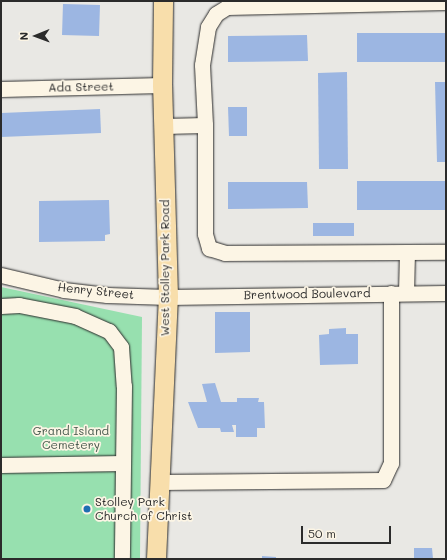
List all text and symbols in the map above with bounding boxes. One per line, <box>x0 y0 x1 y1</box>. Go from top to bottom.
north arrow <box>16 16 56 56</box>
text: N <box>16 32 31 41</box>
street label: Ada Street <box>48 79 114 95</box>
street label: West Stolley Park Road <box>158 200 172 336</box>
street label: Henry Street <box>57 280 135 302</box>
street label: Brentwood Boulevard <box>243 286 371 302</box>
park label: Grand Island Cemetery <box>33 424 109 452</box>
place label: Stolley Park Church of Christ <box>95 495 192 523</box>
marker: Stolley Park Church of Christ <box>82 504 92 514</box>
scale bar <box>303 518 393 544</box>
text: 50 m <box>308 525 336 541</box>

